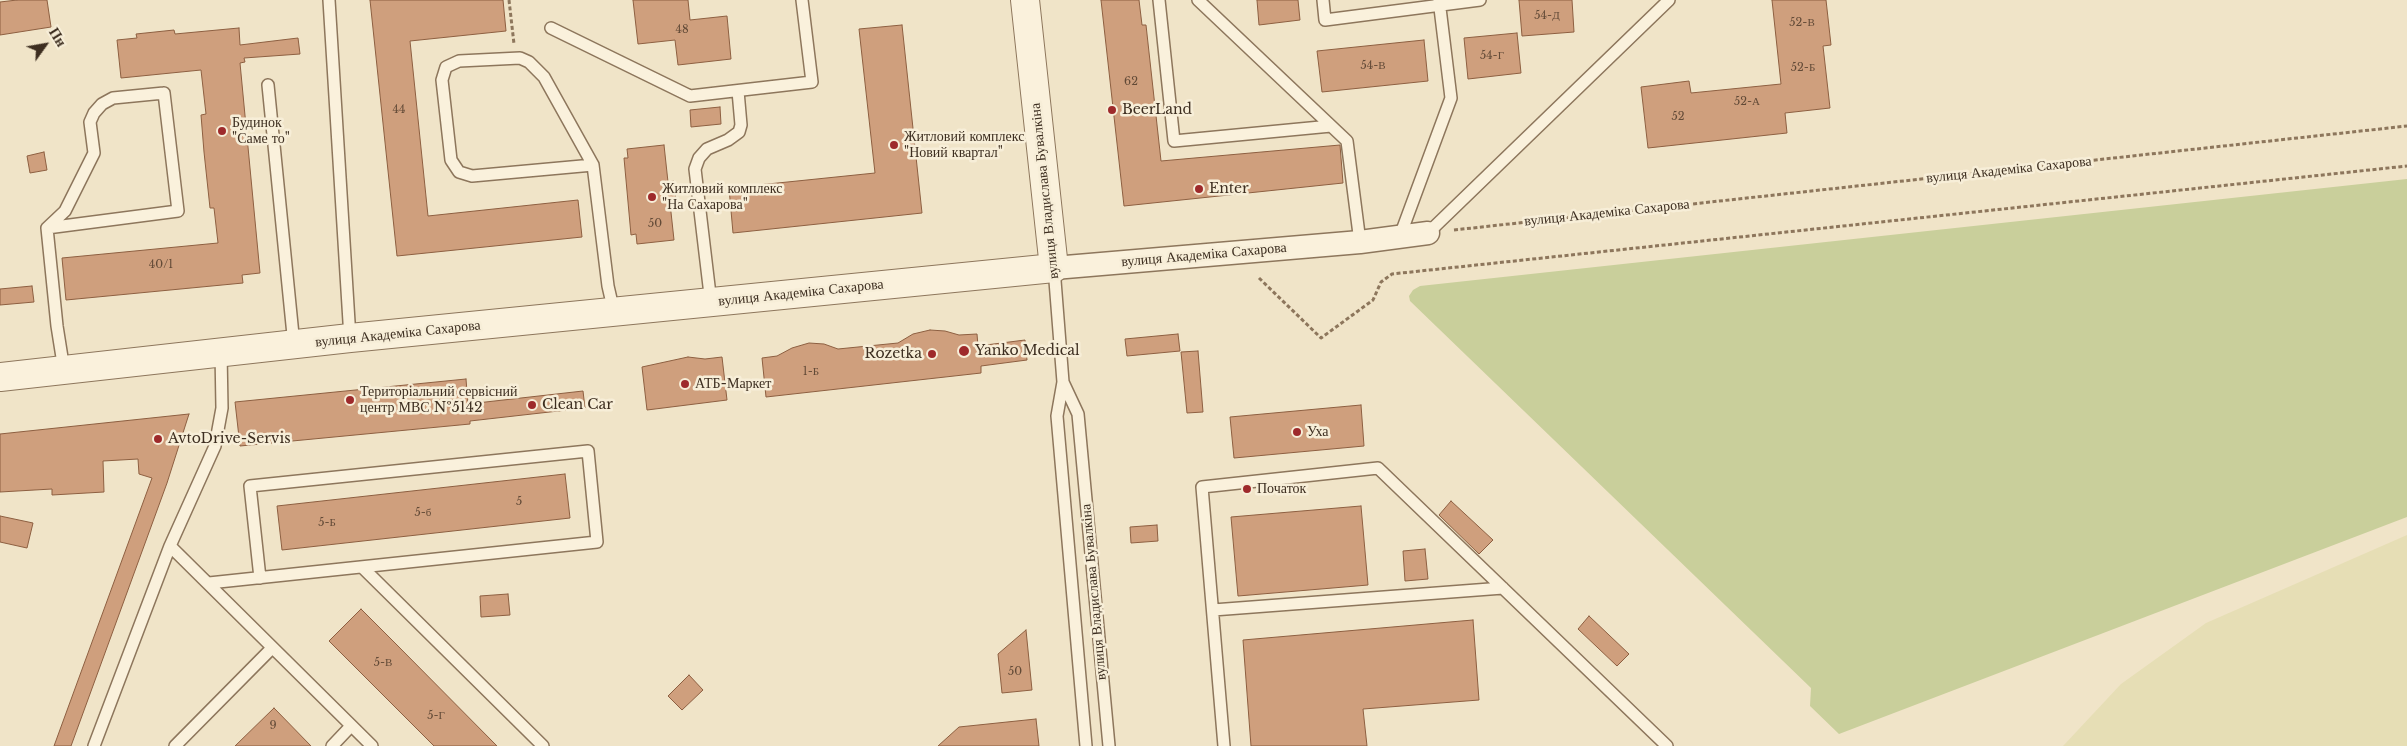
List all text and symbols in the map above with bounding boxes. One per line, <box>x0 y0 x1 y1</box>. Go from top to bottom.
house number: 54-Д <box>1534 9 1560 23</box>
house number: 52-В <box>1789 16 1815 30</box>
north arrow <box>20 20 70 70</box>
house number: 48 <box>675 23 689 37</box>
text: Пн <box>45 24 70 50</box>
house number: 54-Г <box>1480 49 1504 63</box>
house number: 54-В <box>1360 59 1386 73</box>
house number: 52-Б <box>1791 61 1815 75</box>
house number: 62 <box>1124 75 1138 89</box>
house number: 52-А <box>1734 95 1760 109</box>
street label: вулиця Владислава Бувалкіна <box>1027 102 1063 280</box>
place label: BeerLand <box>1122 102 1192 118</box>
house number: 44 <box>393 103 405 117</box>
marker: BeerLand <box>1106 104 1118 116</box>
house number: 52 <box>1671 110 1685 124</box>
place label: Будинок "Саме то" <box>232 115 290 148</box>
marker: Будинок "Саме то" <box>216 125 228 137</box>
place label: Житловий комплекс "Новий квартал" <box>904 129 1024 162</box>
marker: Житловий комплекс "Новий квартал" <box>888 139 900 151</box>
street label: вулиця Академіка Сахарова <box>1926 153 2092 187</box>
place label: Житловий комплекс "На Сахарова" <box>662 181 782 213</box>
place label: Enter <box>1209 181 1249 197</box>
marker: Enter <box>1193 183 1205 195</box>
marker: Житловий комплекс "На Сахарова" <box>646 191 658 203</box>
street label: вулиця Академіка Сахарова <box>1524 196 1690 230</box>
house number: 50 <box>648 217 662 231</box>
street label: вулиця Академіка Сахарова <box>1121 239 1287 271</box>
house number: 40/1 <box>149 258 173 272</box>
street label: вулиця Академіка Сахарова <box>718 276 884 310</box>
street label: вулиця Академіка Сахарова <box>315 317 481 351</box>
place label: Yanko Medical <box>975 343 1080 359</box>
marker: Yanko Medical <box>957 344 971 358</box>
place label: Rozetka <box>865 346 922 362</box>
marker: Rozetka <box>926 348 938 360</box>
house number: 1-Б <box>803 365 819 379</box>
place label: АТБ-Маркет <box>695 376 771 392</box>
marker: АТБ-Маркет <box>679 378 691 390</box>
place label: Територіальний сервісний центр МВС №5142 <box>360 384 518 417</box>
marker: Територіальний сервісний центр МВС №5142 <box>344 394 356 406</box>
place label: Clean Car <box>542 397 613 413</box>
marker: Clean Car <box>526 399 538 411</box>
place label: Уха <box>1307 424 1329 440</box>
marker: Уха <box>1291 426 1303 438</box>
place label: AvtoDrive-Servis <box>168 431 291 447</box>
marker: AvtoDrive-Servis <box>152 433 164 445</box>
place label: Початок <box>1257 481 1306 497</box>
marker: Початок <box>1241 483 1253 495</box>
house number: 5 <box>516 495 522 509</box>
street label: вулиця Владислава Бувалкіна <box>1078 503 1110 681</box>
house number: 5-б <box>415 506 431 520</box>
house number: 5-Б <box>318 516 336 530</box>
house number: 5-В <box>374 656 392 670</box>
house number: 50 <box>1008 665 1022 679</box>
house number: 5-Г <box>427 709 445 723</box>
house number: 9 <box>269 719 277 733</box>

